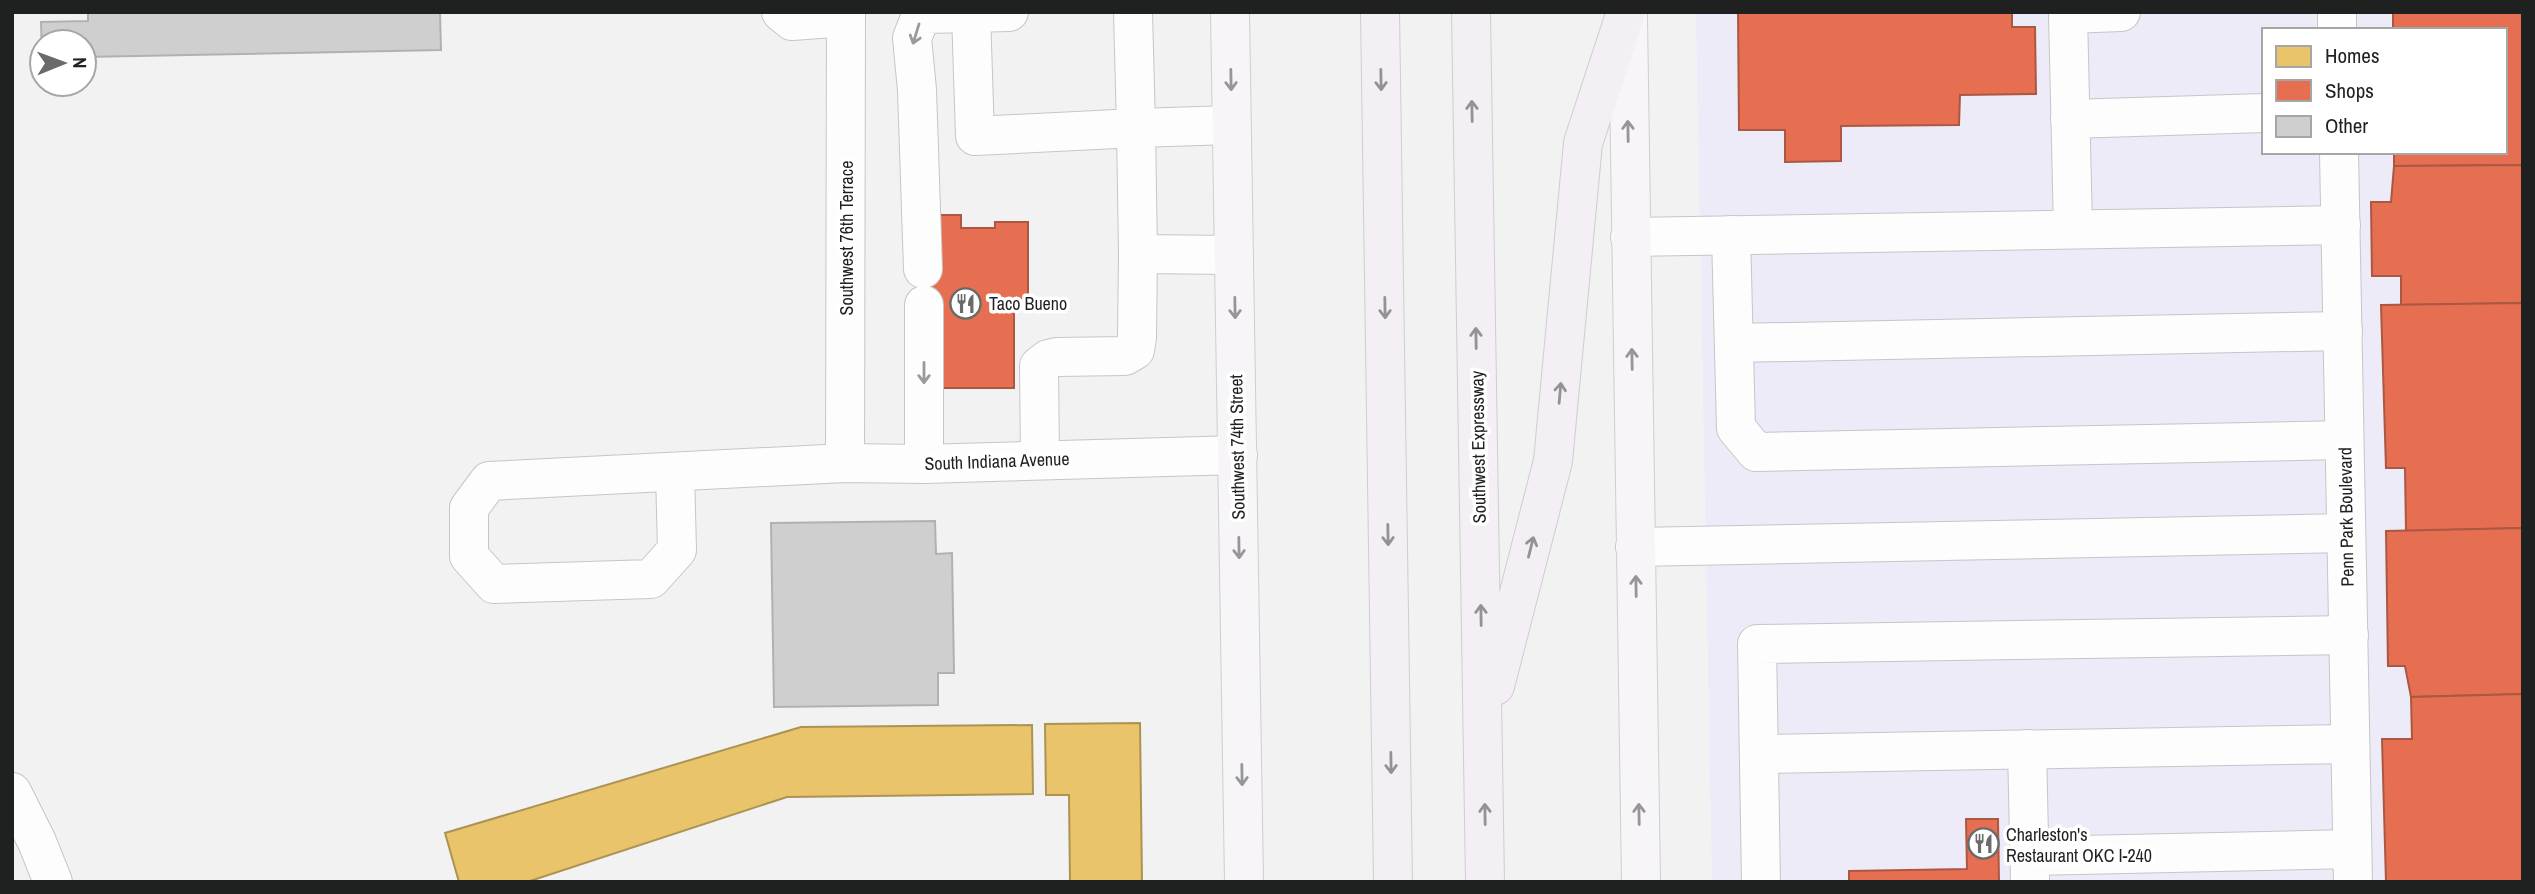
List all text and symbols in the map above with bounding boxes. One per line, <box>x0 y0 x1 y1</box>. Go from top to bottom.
one-way arrow <box>908 22 921 44</box>
north arrow <box>28 28 98 98</box>
legend <box>2262 28 2507 154</box>
text: Homes <box>2325 41 2380 70</box>
text: N <box>67 57 93 69</box>
one-way arrow <box>1224 69 1237 92</box>
one-way arrow <box>1374 69 1388 92</box>
text: Shops <box>2325 76 2374 105</box>
one-way arrow <box>1466 100 1479 123</box>
text: Other <box>2325 111 2368 140</box>
one-way arrow <box>1621 120 1635 143</box>
street label: Southwest 76th Terrace <box>834 161 859 315</box>
restaurant icon: Taco Bueno <box>949 286 983 320</box>
place label: Taco Bueno <box>989 291 1067 316</box>
one-way arrow <box>1228 296 1242 319</box>
one-way arrow <box>1378 296 1391 319</box>
one-way arrow <box>1470 327 1483 350</box>
one-way arrow <box>1625 347 1638 370</box>
one-way arrow <box>917 361 931 384</box>
street label: Southwest Expressway <box>1464 370 1492 524</box>
street label: Southwest 74th Street <box>1223 374 1251 520</box>
one-way arrow <box>1553 383 1566 405</box>
street label: South Indiana Avenue <box>924 446 1070 476</box>
street label: Penn Park Boulevard <box>2332 447 2360 587</box>
one-way arrow <box>1381 524 1395 547</box>
one-way arrow <box>1232 536 1246 559</box>
one-way arrow <box>1525 536 1538 559</box>
one-way arrow <box>1629 575 1642 598</box>
one-way arrow <box>1475 604 1488 627</box>
one-way arrow <box>1384 751 1398 774</box>
one-way arrow <box>1236 763 1249 786</box>
one-way arrow <box>1478 802 1491 825</box>
one-way arrow <box>1633 802 1646 825</box>
place label: Charleston's Restaurant OKC I-240 <box>2006 822 2152 868</box>
restaurant icon: Charleston's Restaurant OKC I-240 <box>1966 827 2000 861</box>

